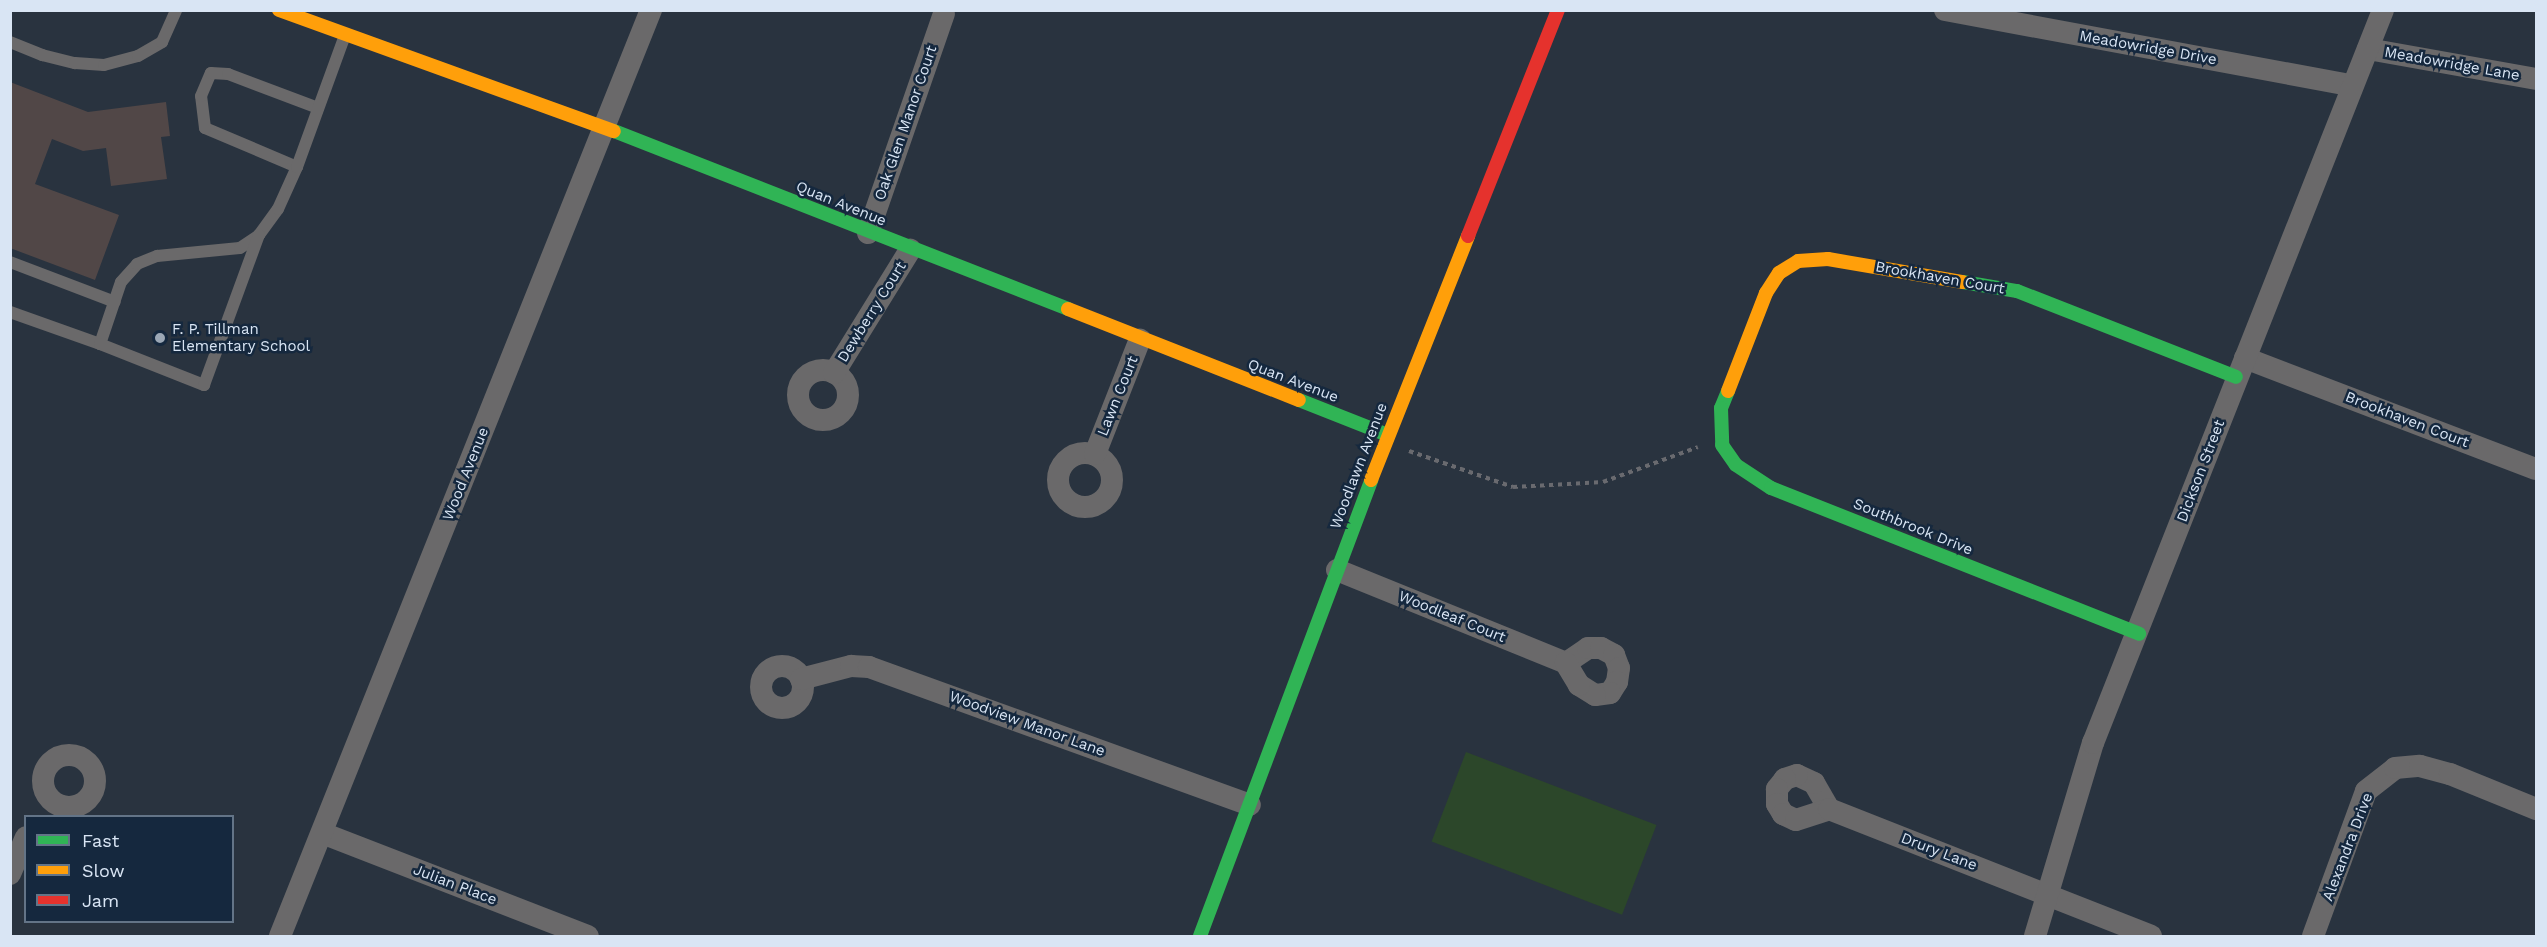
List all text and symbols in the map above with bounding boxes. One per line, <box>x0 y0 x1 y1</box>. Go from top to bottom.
street label: Meadowridge Drive <box>2078 27 2218 69</box>
street label: Oak Glen Manor Court <box>871 43 941 203</box>
street label: Meadowridge Lane <box>2383 43 2521 85</box>
street label: Quan Avenue <box>793 178 889 230</box>
street label: Dewberry Court <box>834 258 910 366</box>
street label: Brookhaven Court <box>1874 258 2006 298</box>
place label: F. P. Tillman Elementary School <box>172 320 311 355</box>
marker: F. P. Tillman Elementary School <box>153 331 167 345</box>
street label: Lawn Court <box>1094 353 1142 439</box>
street label: Quan Avenue <box>1245 355 1341 407</box>
street label: Brookhaven Court <box>2343 388 2471 452</box>
street label: Woodlawn Avenue <box>1327 400 1391 532</box>
street label: Dickson Street <box>2173 417 2229 525</box>
street label: Wood Avenue <box>439 425 493 523</box>
street label: Southbrook Drive <box>1850 495 1976 559</box>
street label: Woodleaf Court <box>1396 587 1508 647</box>
street label: Woodview Manor Lane <box>946 687 1108 761</box>
street label: Alexandra Drive <box>2319 790 2377 904</box>
legend <box>24 815 234 923</box>
street label: Drury Lane <box>1898 829 1980 875</box>
text: Fast <box>82 830 119 851</box>
text: Slow <box>82 860 125 881</box>
street label: Julian Place <box>411 861 499 909</box>
text: Jam <box>82 890 119 911</box>

